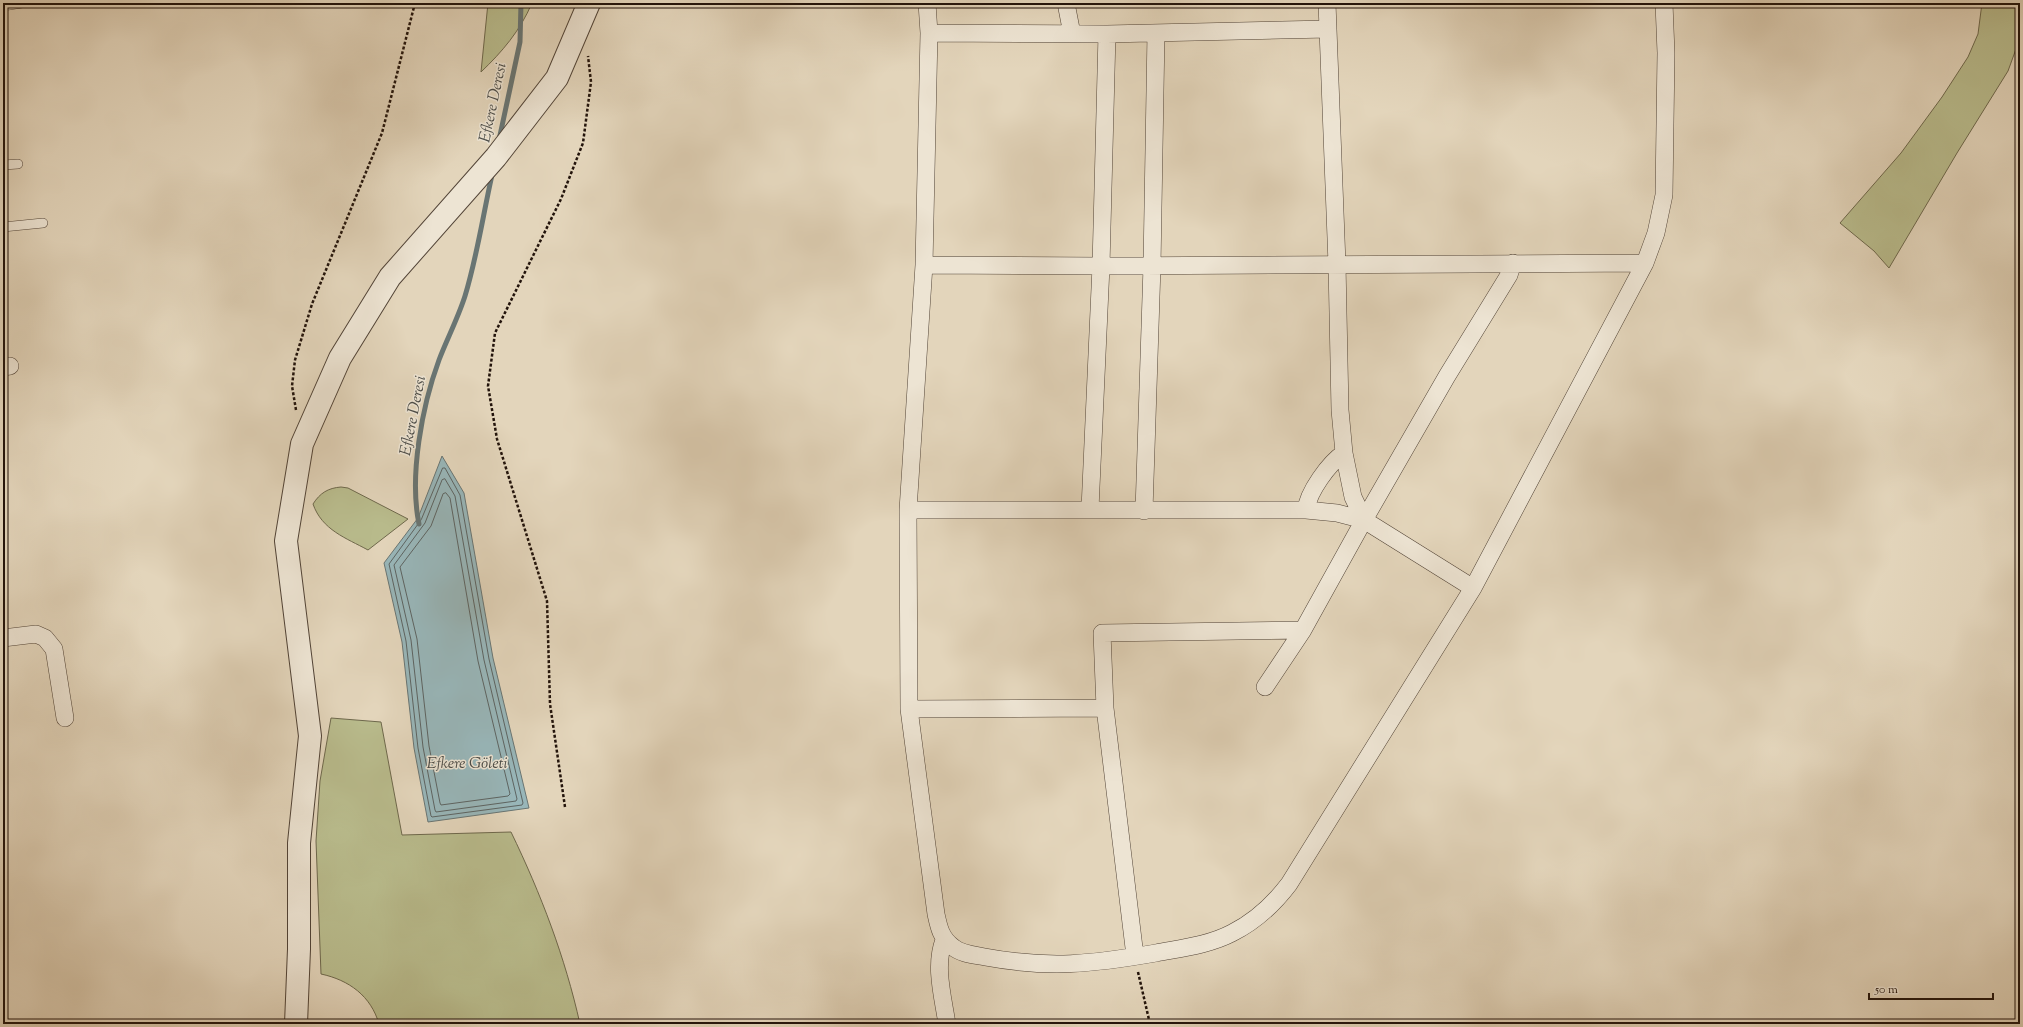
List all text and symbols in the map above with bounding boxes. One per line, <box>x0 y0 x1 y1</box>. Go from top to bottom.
water label: Efkere Deresi <box>474 61 514 145</box>
water label: Efkere Deresi <box>395 374 433 458</box>
water label: Efkere Göleti <box>426 753 508 776</box>
scale bar <box>1869 975 1993 1001</box>
text: 50 m <box>1874 981 1898 999</box>

